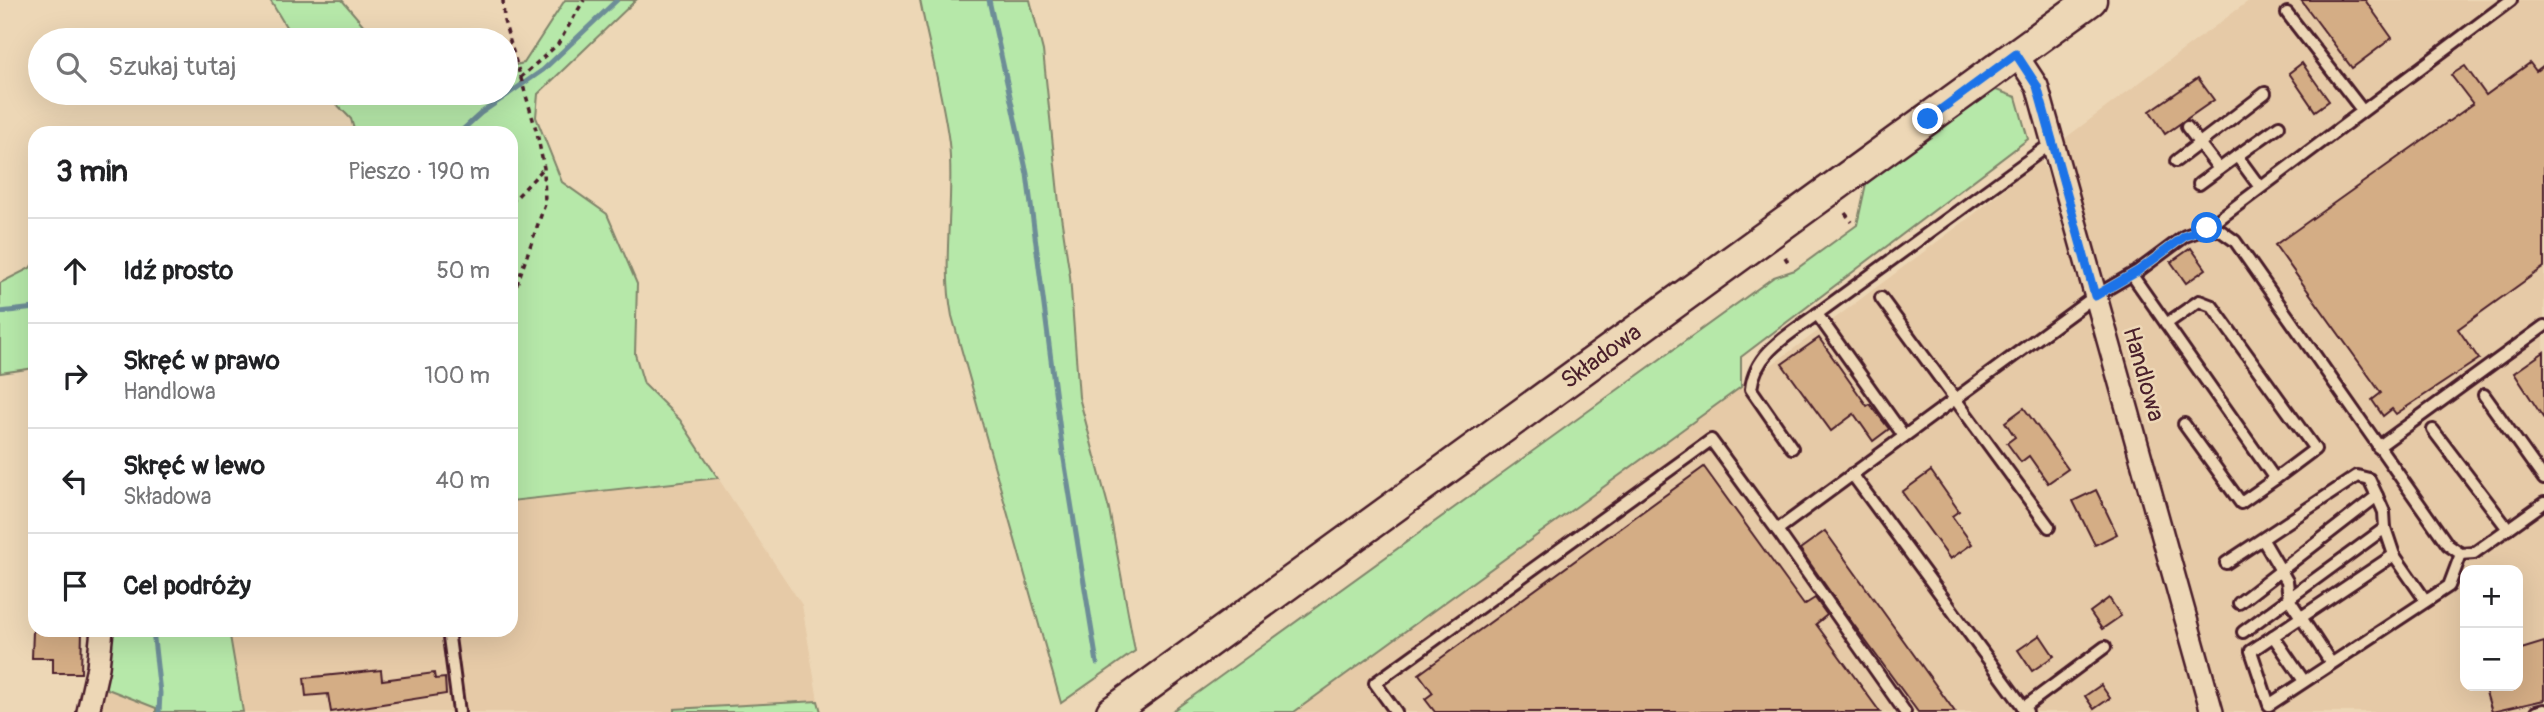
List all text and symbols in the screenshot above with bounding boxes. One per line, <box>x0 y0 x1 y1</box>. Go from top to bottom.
search box <box>28 28 518 105</box>
icon: search <box>52 48 90 86</box>
text: Szukaj tutaj <box>108 51 236 83</box>
route end <box>1912 103 1943 134</box>
text: 3 min <box>56 153 128 190</box>
text: Pieszo · 190 m <box>348 157 490 186</box>
route start <box>2191 212 2222 243</box>
icon: ahead <box>56 252 94 290</box>
text: Idź prosto <box>123 255 233 287</box>
text: 50 m <box>436 256 490 285</box>
street label: Składowa <box>1555 318 1647 395</box>
street label: Handlowa <box>2116 324 2171 425</box>
text: Skręć w prawo <box>123 345 280 377</box>
icon: right <box>56 357 94 395</box>
text: 100 m <box>424 361 490 390</box>
text: Handlowa <box>123 377 216 406</box>
text: Skręć w lewo <box>123 450 265 482</box>
icon: left <box>56 462 94 500</box>
text: 40 m <box>436 466 490 495</box>
text: Składowa <box>123 482 212 511</box>
map controls <box>2460 565 2523 691</box>
button: + <box>2460 565 2523 628</box>
icon: arrive <box>56 567 94 605</box>
text: Cel podróży <box>123 570 251 602</box>
button: − <box>2460 628 2523 691</box>

